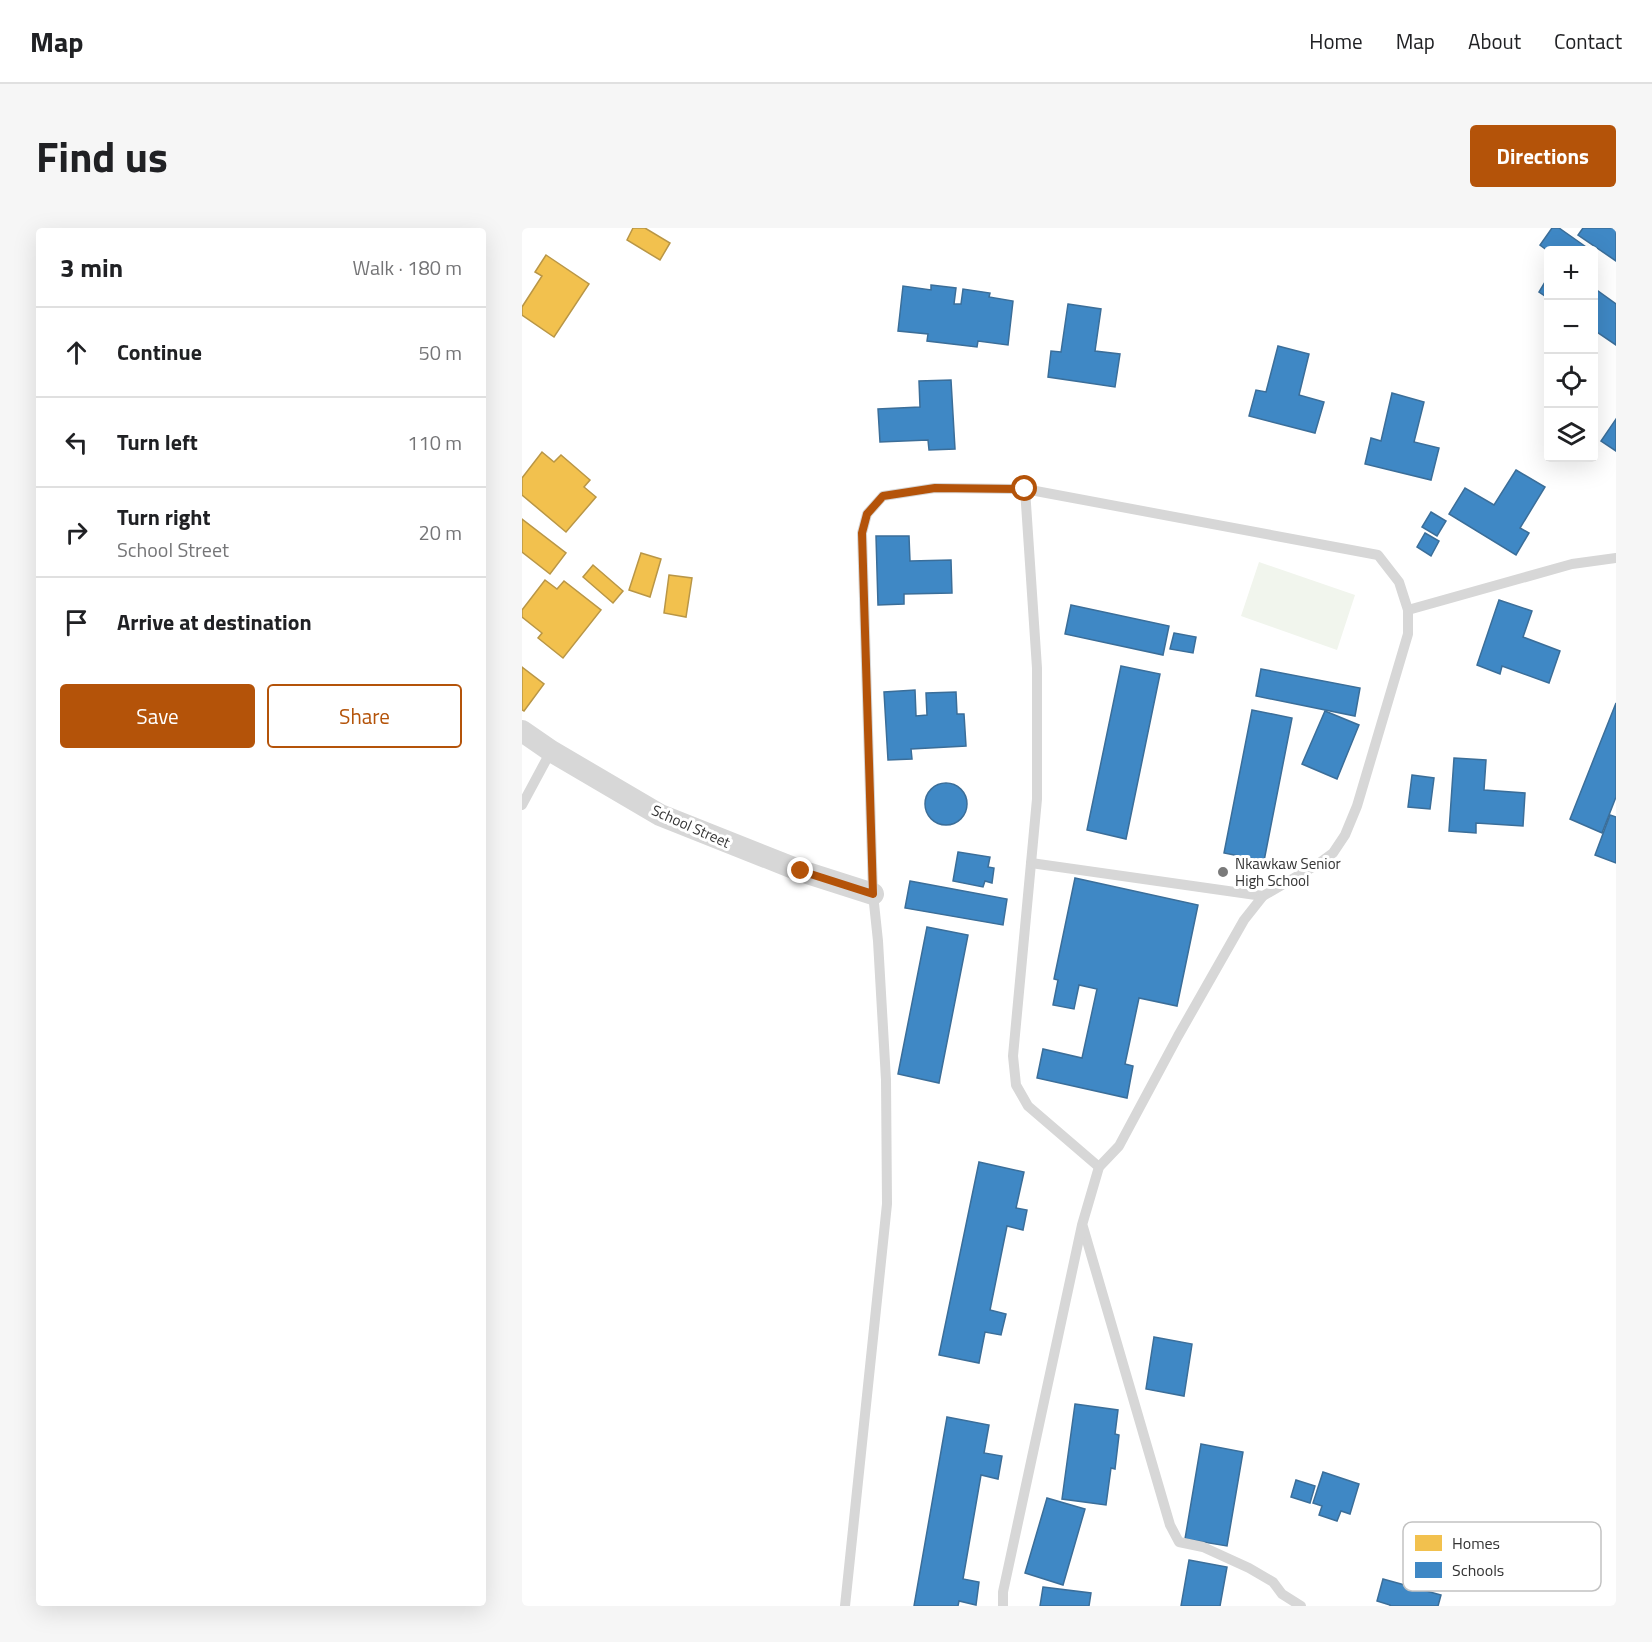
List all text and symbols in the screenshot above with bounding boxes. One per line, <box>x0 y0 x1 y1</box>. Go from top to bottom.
text: Map <box>30 20 84 63</box>
text: Home <box>1309 25 1363 57</box>
text: Map <box>1396 25 1435 57</box>
text: About <box>1468 25 1521 57</box>
text: Contact <box>1554 25 1622 57</box>
text: Find us <box>36 124 168 188</box>
button: Directions <box>1470 125 1616 187</box>
map controls <box>1544 246 1598 462</box>
button: + <box>1544 246 1598 300</box>
text: 3 min <box>60 248 123 287</box>
text: Walk · 180 m <box>353 252 462 283</box>
button: − <box>1544 300 1598 354</box>
text: Continue <box>117 335 202 369</box>
icon: ahead <box>60 336 93 369</box>
text: 50 m <box>418 337 462 368</box>
button: locate <box>1544 354 1598 408</box>
button: layers <box>1544 408 1598 462</box>
text: Turn left <box>117 425 198 459</box>
icon: left <box>60 426 93 459</box>
text: 110 m <box>407 427 462 458</box>
route start <box>1011 475 1037 501</box>
text: Turn right <box>117 500 211 534</box>
icon: right <box>60 516 93 549</box>
text: 20 m <box>418 517 462 548</box>
text: School Street <box>117 534 229 565</box>
text: Arrive at destination <box>117 605 312 639</box>
icon: arrive <box>60 606 93 639</box>
button: Save <box>60 684 255 748</box>
button: Share <box>267 684 462 748</box>
street label: School Street <box>648 798 735 854</box>
place label: Nkawkaw Senior High School <box>1235 852 1341 892</box>
route end <box>787 857 813 883</box>
marker: Nkawkaw Senior High School <box>1216 865 1230 879</box>
legend <box>1403 1522 1601 1591</box>
text: Homes <box>1452 1531 1500 1555</box>
text: Schools <box>1452 1558 1504 1582</box>

